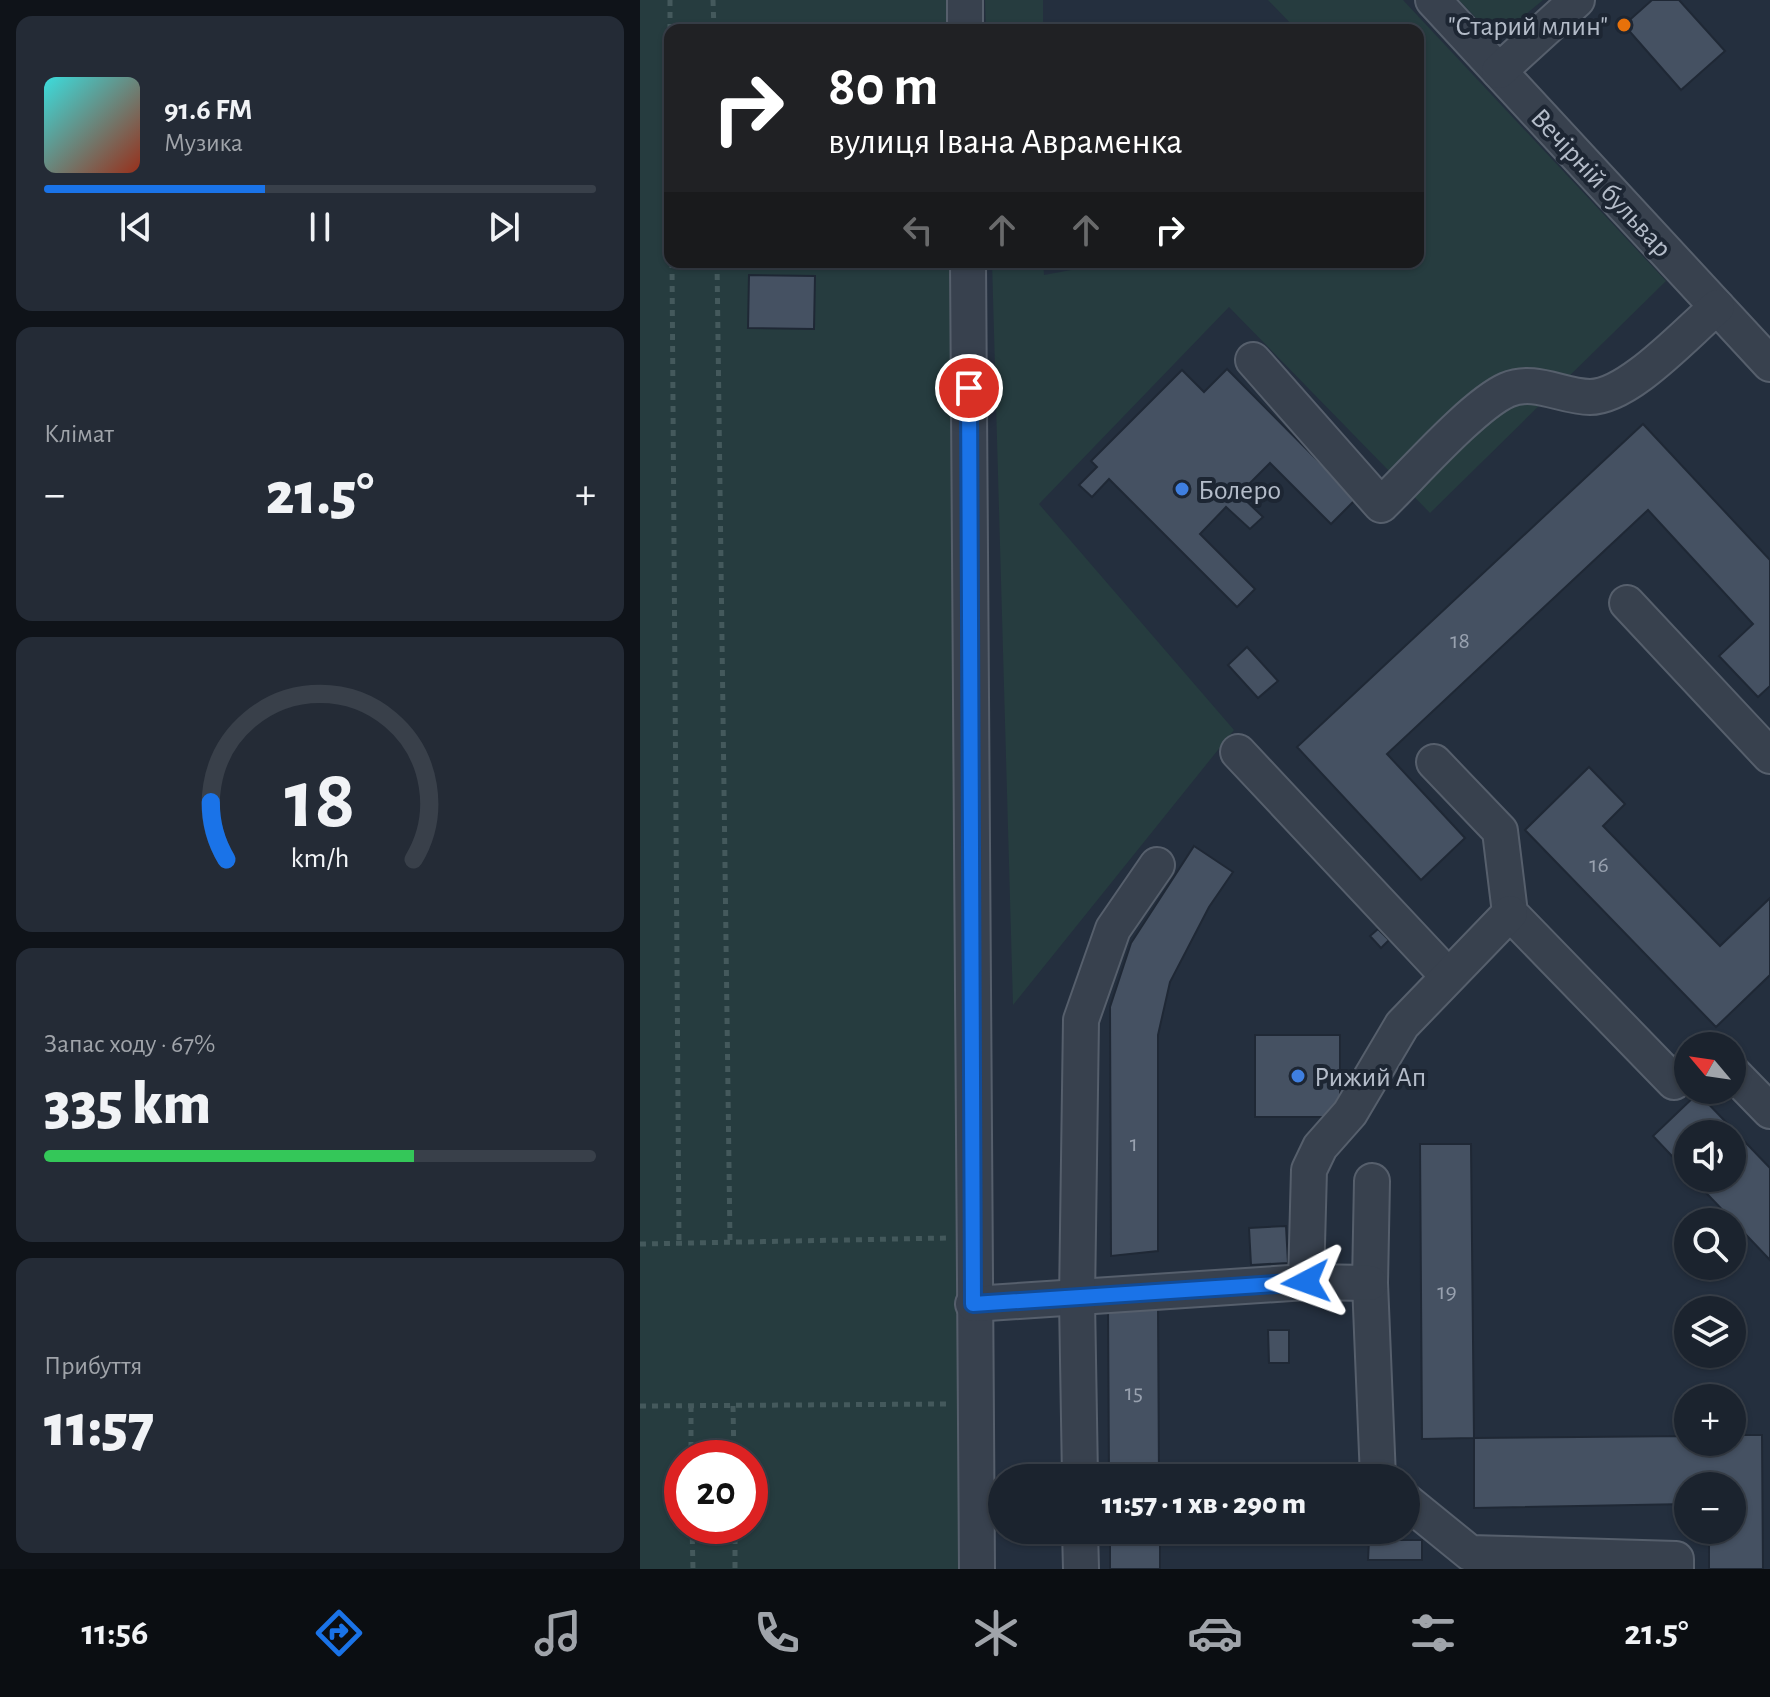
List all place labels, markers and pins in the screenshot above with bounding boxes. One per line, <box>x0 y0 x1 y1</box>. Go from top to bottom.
place label: "Старий млин" <box>1448 13 1608 41</box>
marker: "Старий млин" <box>1615 16 1633 34</box>
pin <box>935 354 1003 422</box>
place label: Болеро <box>1198 477 1281 505</box>
marker: Болеро <box>1173 480 1191 498</box>
place label: Рижий Ап <box>1314 1064 1426 1092</box>
marker: Рижий Ап <box>1289 1067 1307 1085</box>

